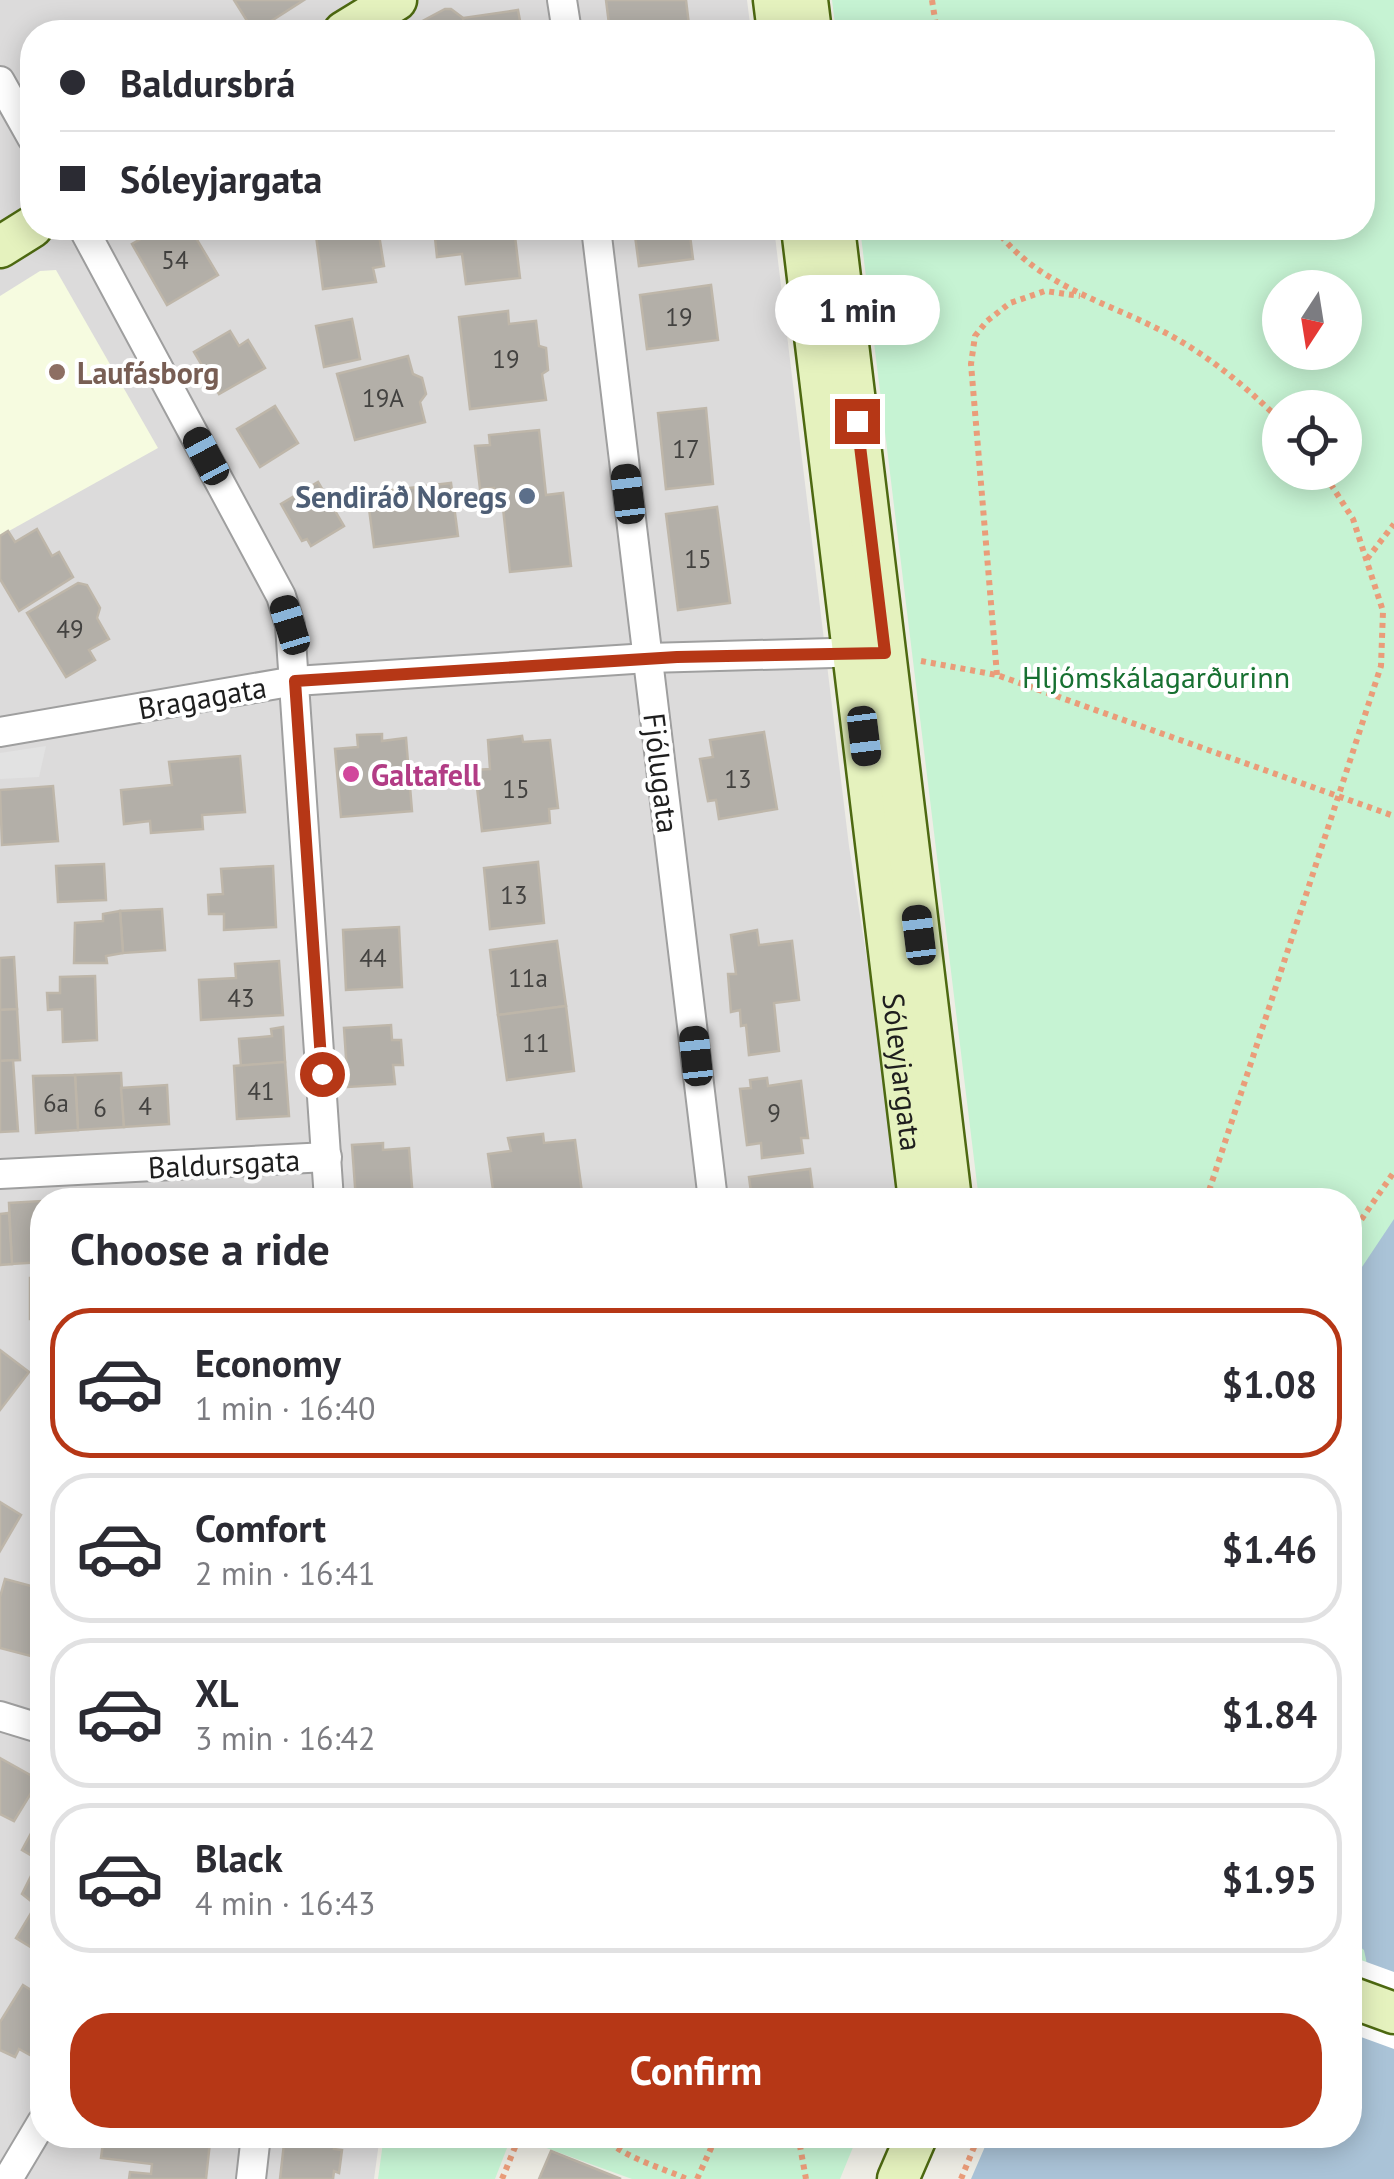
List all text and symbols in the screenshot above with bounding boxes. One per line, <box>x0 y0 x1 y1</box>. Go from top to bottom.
text: Baldursbrá <box>120 58 295 107</box>
text: Sóleyjargata <box>120 154 322 203</box>
house number: 54 <box>161 244 189 276</box>
north arrow <box>1262 270 1362 370</box>
map controls <box>1262 270 1362 490</box>
callout: 1 min <box>774 276 940 346</box>
text: 1 min <box>818 289 897 331</box>
house number: 19 <box>665 301 693 333</box>
house number: 19 <box>492 343 520 375</box>
place label: Laufásborg <box>77 353 219 392</box>
marker: Laufásborg <box>46 361 68 383</box>
house number: 19A <box>362 382 404 414</box>
button: locate <box>1262 390 1362 490</box>
route end <box>835 399 880 444</box>
car <box>179 422 233 490</box>
house number: 17 <box>672 433 700 465</box>
car <box>609 462 647 526</box>
place label: Sendiráð Noregs <box>295 477 507 516</box>
marker: Sendiráð Noregs <box>516 485 538 507</box>
house number: 15 <box>684 543 712 575</box>
car <box>267 592 313 658</box>
house number: 49 <box>56 613 84 645</box>
park label: Hljómskálagarðurinn <box>1022 657 1290 696</box>
street label: Bragagata <box>135 667 269 727</box>
car <box>845 704 883 768</box>
street label: Fjólugata <box>635 711 689 835</box>
place label: Galtafell <box>371 755 481 794</box>
marker: Galtafell <box>340 763 362 785</box>
house number: 13 <box>724 763 752 795</box>
house number: 15 <box>502 773 530 805</box>
house number: 13 <box>500 879 528 911</box>
car <box>900 903 938 967</box>
house number: 44 <box>359 942 387 974</box>
house number: 11a <box>508 962 548 994</box>
house number: 43 <box>227 982 255 1014</box>
street label: Sóleyjargata <box>875 991 932 1153</box>
car <box>678 1025 714 1087</box>
house number: 11 <box>522 1027 550 1059</box>
route start <box>300 1052 345 1097</box>
house number: 41 <box>247 1075 275 1107</box>
house number: 6a <box>43 1087 69 1119</box>
house number: 4 <box>138 1090 152 1122</box>
house number: 6 <box>93 1092 107 1124</box>
house number: 9 <box>767 1097 781 1129</box>
street label: Baldursgata <box>147 1140 301 1186</box>
text: Choose a ride <box>70 1219 330 1277</box>
icon: car <box>75 1338 165 1428</box>
text: Economy <box>195 1338 341 1387</box>
text: $1.08 <box>1221 1359 1317 1408</box>
text: 1 min · 16:40 <box>195 1387 375 1429</box>
icon: car <box>75 1503 165 1593</box>
text: Comfort <box>195 1503 326 1552</box>
text: $1.46 <box>1221 1524 1317 1573</box>
text: 2 min · 16:41 <box>195 1552 375 1594</box>
icon: car <box>75 1668 165 1758</box>
text: XL <box>195 1668 239 1717</box>
text: $1.84 <box>1221 1689 1317 1738</box>
text: 3 min · 16:42 <box>195 1717 375 1759</box>
icon: car <box>75 1833 165 1923</box>
text: Black <box>195 1833 283 1882</box>
text: $1.95 <box>1221 1854 1317 1903</box>
text: 4 min · 16:43 <box>195 1882 375 1924</box>
button: Confirm <box>70 2013 1322 2128</box>

